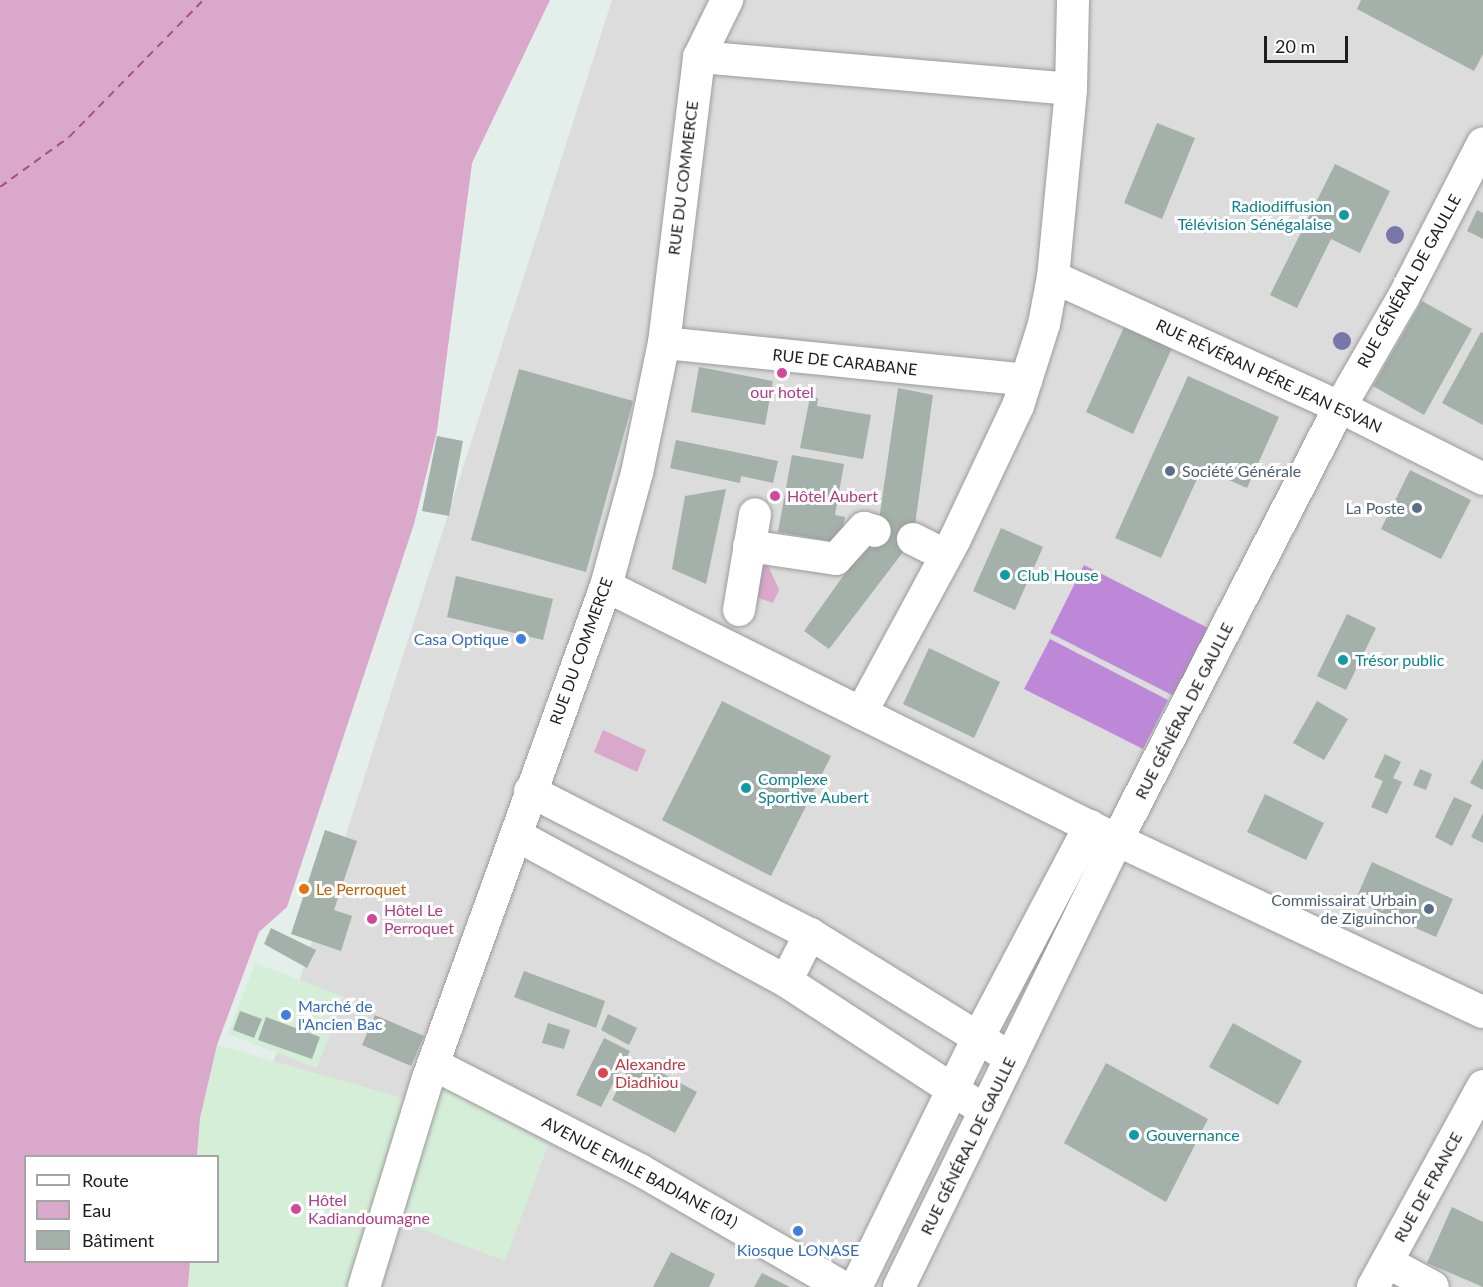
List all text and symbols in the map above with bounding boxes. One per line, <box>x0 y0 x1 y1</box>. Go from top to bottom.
scale bar <box>1267 24 1351 62</box>
text: 20 m <box>1275 35 1315 57</box>
street label: RUE DU COMMERCE <box>664 100 702 256</box>
street label: RUE GÉNÉRAL DE GAULLE <box>1353 191 1465 371</box>
place label: Radiodiffusion Télévision Sénégalaise <box>1177 196 1332 234</box>
marker: Radiodiffusion Télévision Sénégalaise <box>1337 208 1351 222</box>
street label: RUE RÉVÉRAN PÉRE JEAN ESVAN <box>1153 315 1385 437</box>
street label: RUE DE CARABANE <box>772 345 918 379</box>
marker: our hotel <box>775 366 789 380</box>
place label: our hotel <box>750 382 814 402</box>
place label: Société Générale <box>1182 461 1301 481</box>
marker: Société Générale <box>1163 464 1177 478</box>
place label: Hôtel Aubert <box>787 486 878 506</box>
marker: Hôtel Aubert <box>768 489 782 503</box>
place label: La Poste <box>1345 498 1405 518</box>
marker: La Poste <box>1410 501 1424 515</box>
place label: Club House <box>1017 565 1099 585</box>
marker: Club House <box>998 568 1012 582</box>
street label: RUE DU COMMERCE <box>545 575 617 727</box>
street label: RUE GÉNÉRAL DE GAULLE <box>1131 619 1237 803</box>
place label: Casa Optique <box>414 629 509 649</box>
marker: Casa Optique <box>514 632 528 646</box>
place label: Trésor public <box>1355 650 1445 670</box>
marker: Trésor public <box>1336 653 1350 667</box>
place label: Complexe Sportive Aubert <box>758 769 869 807</box>
marker: Complexe Sportive Aubert <box>739 781 753 795</box>
place label: Le Perroquet <box>316 879 406 899</box>
marker: Le Perroquet <box>297 882 311 896</box>
place label: Commissairat Urbain de Ziguinchor <box>1271 890 1417 928</box>
place label: Hôtel Le Perroquet <box>384 900 454 938</box>
marker: Commissairat Urbain de Ziguinchor <box>1422 902 1436 916</box>
marker: Hôtel Le Perroquet <box>365 912 379 926</box>
place label: Marché de l'Ancien Bac <box>298 996 383 1034</box>
marker: Marché de l'Ancien Bac <box>279 1008 293 1022</box>
place label: Alexandre Diadhiou <box>615 1054 686 1092</box>
street label: RUE GÉNÉRAL DE GAULLE <box>916 1054 1020 1238</box>
marker: Alexandre Diadhiou <box>596 1066 610 1080</box>
street label: AVENUE EMILE BADIANE (01) <box>539 1112 741 1232</box>
place label: Gouvernance <box>1146 1125 1240 1145</box>
marker: Gouvernance <box>1127 1128 1141 1142</box>
street label: RUE DE FRANCE <box>1390 1129 1466 1245</box>
legend <box>24 1155 219 1263</box>
text: Route <box>82 1169 129 1191</box>
place label: Hôtel Kadiandoumagne <box>308 1190 430 1228</box>
text: Eau <box>82 1199 111 1221</box>
marker: Hôtel Kadiandoumagne <box>289 1202 303 1216</box>
marker: Kiosque LONASE <box>791 1224 805 1238</box>
text: Bâtiment <box>82 1229 154 1251</box>
place label: Kiosque LONASE <box>737 1240 859 1260</box>

